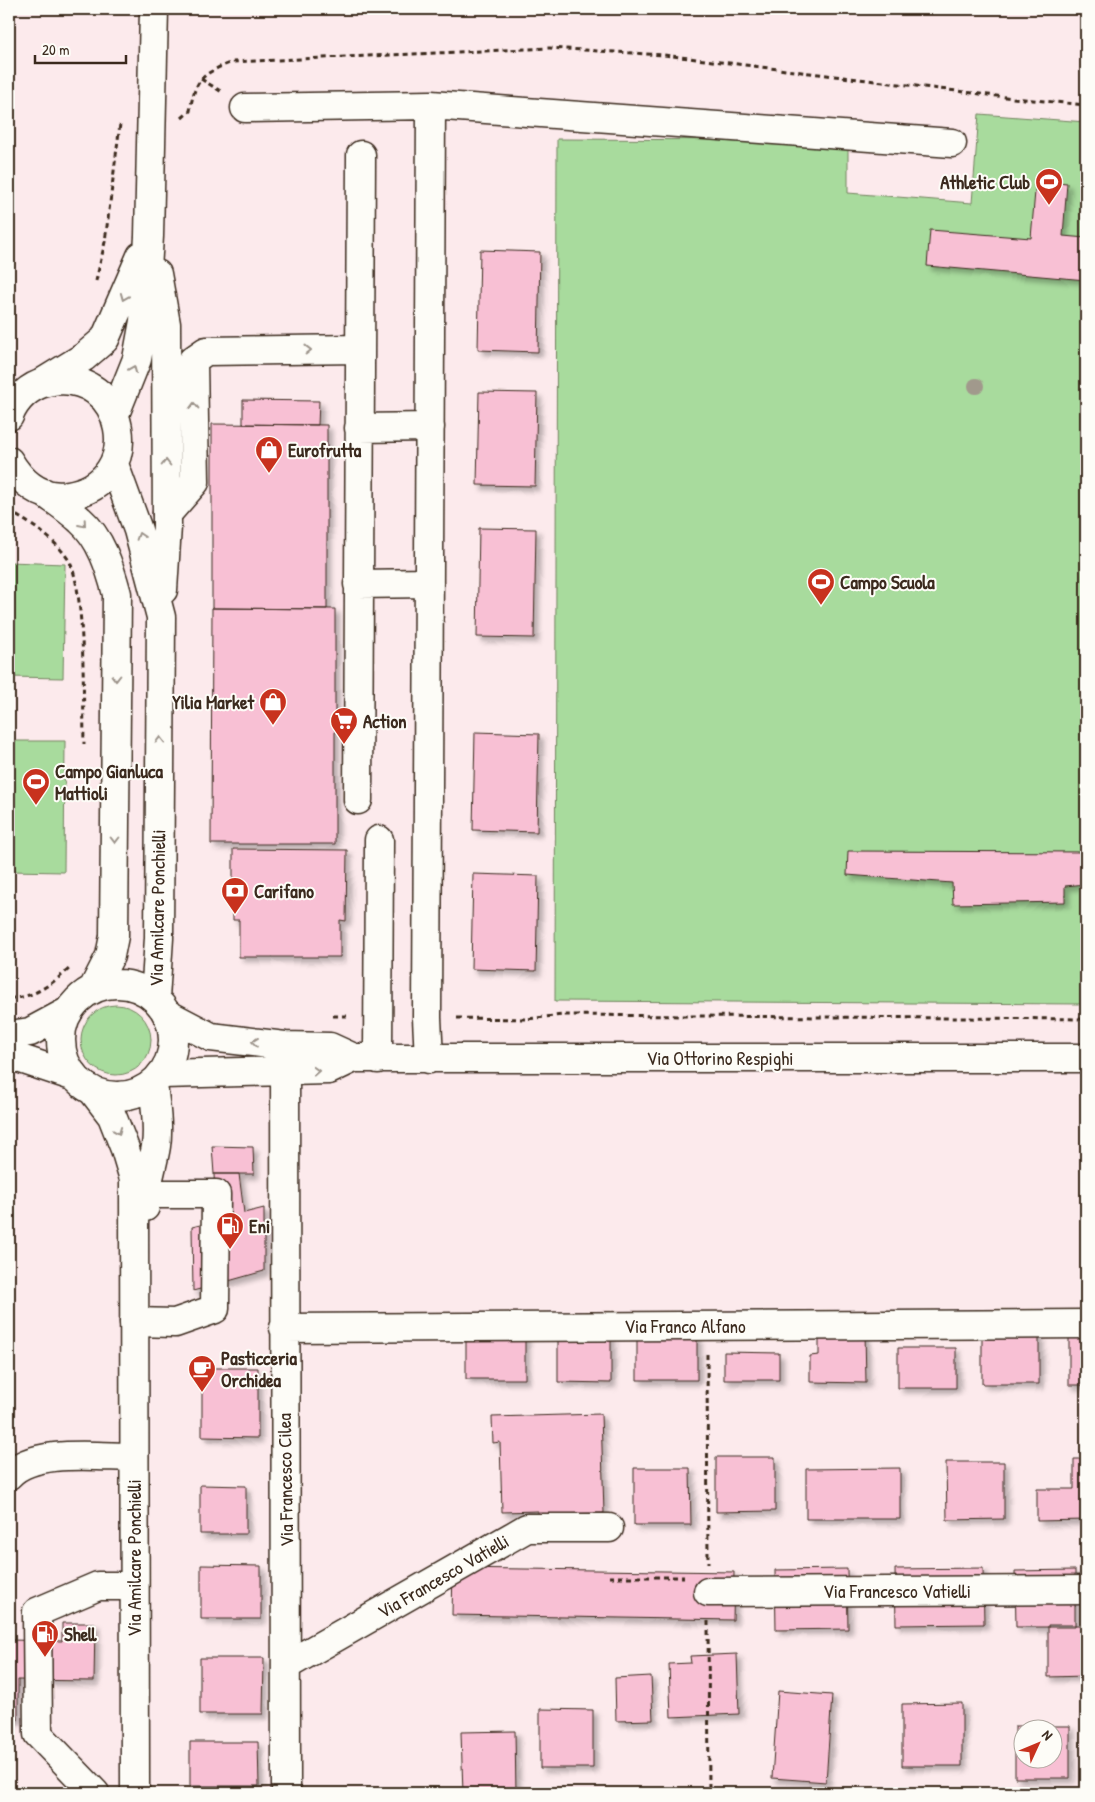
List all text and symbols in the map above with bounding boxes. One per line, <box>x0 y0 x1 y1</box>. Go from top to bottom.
scale bar <box>35 32 126 64</box>
text: 20 m <box>42 39 69 60</box>
sports icon: Athletic Club <box>1034 167 1064 206</box>
place label: Athletic Club <box>940 169 1030 195</box>
one-way arrow <box>119 292 130 301</box>
one-way arrow <box>304 345 312 355</box>
one-way arrow <box>127 365 138 374</box>
one-way arrow <box>189 401 199 409</box>
shop icon: Eurofrutta <box>254 435 284 474</box>
place label: Eurofrutta <box>288 437 362 463</box>
one-way arrow <box>161 459 171 466</box>
one-way arrow <box>77 519 86 528</box>
one-way arrow <box>136 532 146 540</box>
sports icon: Campo Scuola <box>806 567 836 606</box>
place label: Campo Scuola <box>840 569 935 596</box>
one-way arrow <box>111 674 121 682</box>
shop icon: Yilia Market <box>258 687 288 726</box>
place label: Yilia Market <box>172 689 255 715</box>
supermarket icon: Action <box>329 706 359 745</box>
place label: Action <box>363 708 407 734</box>
one-way arrow <box>155 735 165 743</box>
place label: Campo Gianluca Mattioli <box>55 758 163 806</box>
sports icon: Campo Gianluca Mattioli <box>21 767 51 806</box>
street label: Via Amilcare Ponchielli <box>143 829 171 987</box>
one-way arrow <box>109 837 120 845</box>
bank icon: Carifano <box>220 876 250 915</box>
place label: Carifano <box>254 878 314 904</box>
one-way arrow <box>251 1037 259 1048</box>
street label: Via Ottorino Respighi <box>647 1045 793 1071</box>
one-way arrow <box>312 1066 320 1077</box>
one-way arrow <box>112 1127 122 1135</box>
fuel station icon: Eni <box>215 1211 245 1250</box>
place label: Eni <box>249 1213 270 1239</box>
street label: Via Franco Alfano <box>624 1313 746 1339</box>
place label: Pasticceria Orchidea <box>221 1345 298 1393</box>
cafe icon: Pasticceria Orchidea <box>187 1354 217 1393</box>
street label: Via Francesco Cilea <box>271 1412 299 1547</box>
street label: Via Amilcare Ponchielli <box>121 1479 147 1637</box>
street label: Via Francesco Vatielli <box>372 1528 514 1624</box>
street label: Via Francesco Vatielli <box>823 1578 971 1604</box>
fuel station icon: Shell <box>30 1619 60 1658</box>
place label: Shell <box>64 1621 97 1647</box>
north arrow <box>1012 1720 1062 1770</box>
text: N <box>1038 1725 1058 1744</box>

